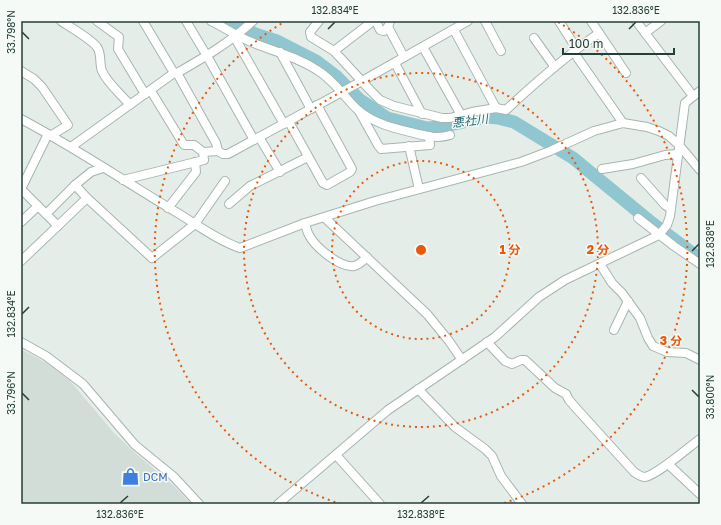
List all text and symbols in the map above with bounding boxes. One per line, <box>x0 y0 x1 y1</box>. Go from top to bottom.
text: 132.834°E <box>311 4 359 16</box>
text: 132.836°E <box>612 4 660 16</box>
text: 33.798°N <box>5 10 17 54</box>
scale bar <box>563 30 674 56</box>
text: 100 m <box>569 36 603 51</box>
water label: 悪社川 <box>451 111 491 130</box>
text: 132.838°E <box>704 220 716 268</box>
text: 1 分 <box>499 242 521 257</box>
text: 2 分 <box>587 242 609 257</box>
centre of rings <box>414 243 428 257</box>
text: 132.834°E <box>5 290 17 338</box>
text: 3 分 <box>660 333 682 348</box>
text: 33.796°N <box>5 371 17 415</box>
text: 33.800°N <box>704 375 716 419</box>
shop icon: DCM <box>120 467 140 487</box>
place label: DCM <box>143 470 168 483</box>
text: 132.836°E <box>96 508 144 520</box>
text: 132.838°E <box>397 508 445 520</box>

